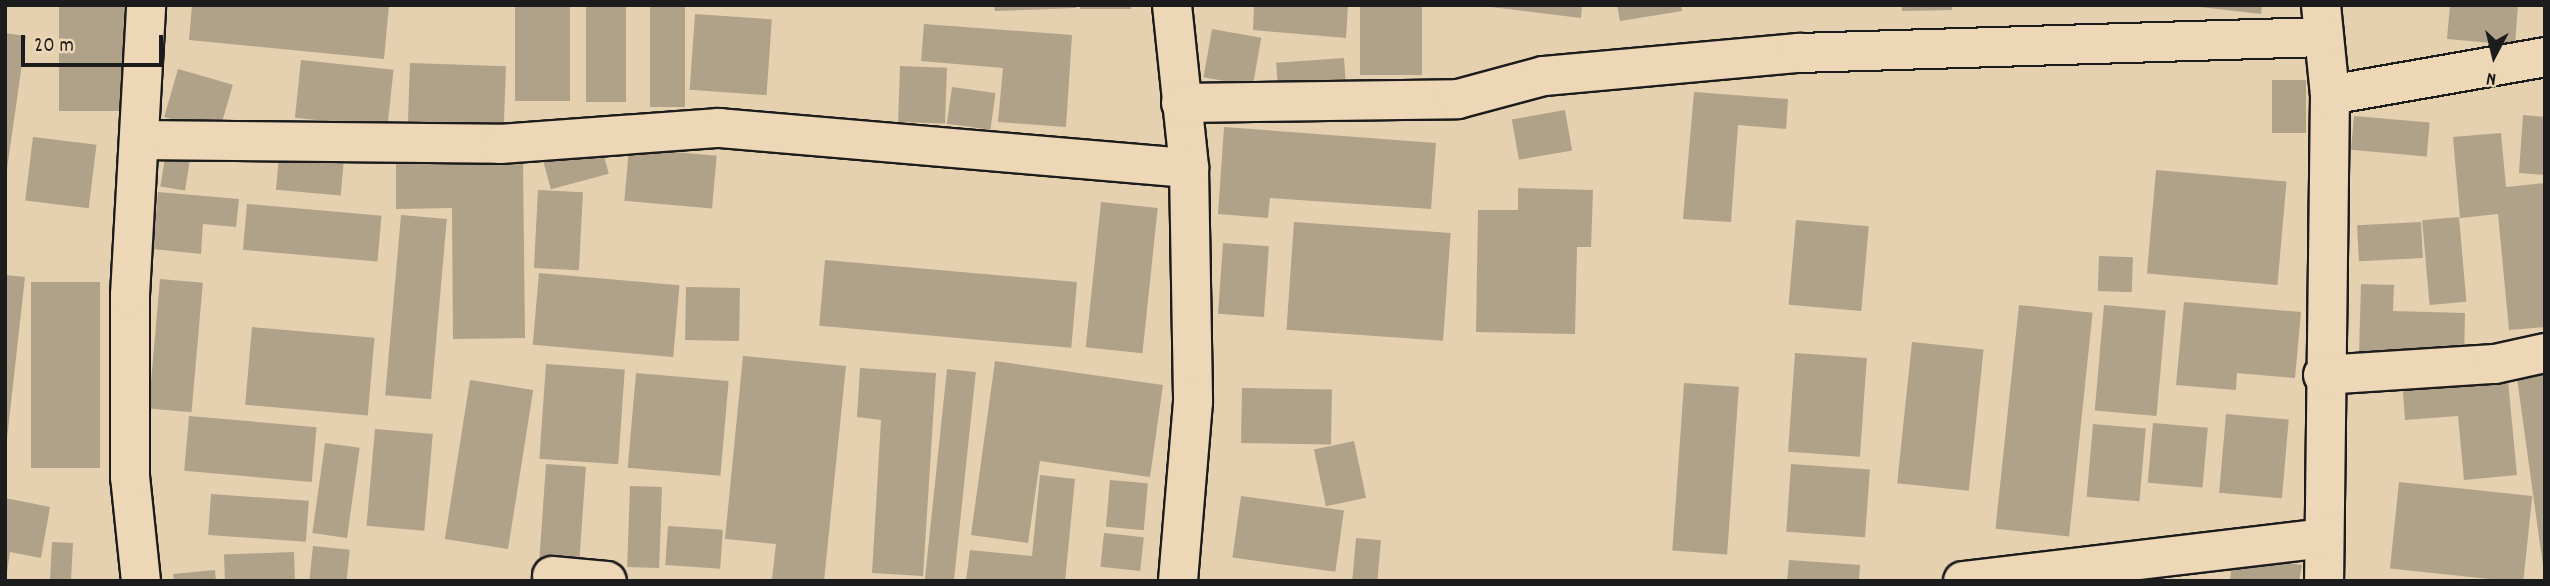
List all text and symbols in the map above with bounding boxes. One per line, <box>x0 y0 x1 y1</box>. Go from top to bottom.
scale bar <box>24 21 166 65</box>
north arrow <box>2459 21 2529 91</box>
text: 20 m <box>34 32 74 62</box>
text: N <box>2485 63 2498 91</box>

